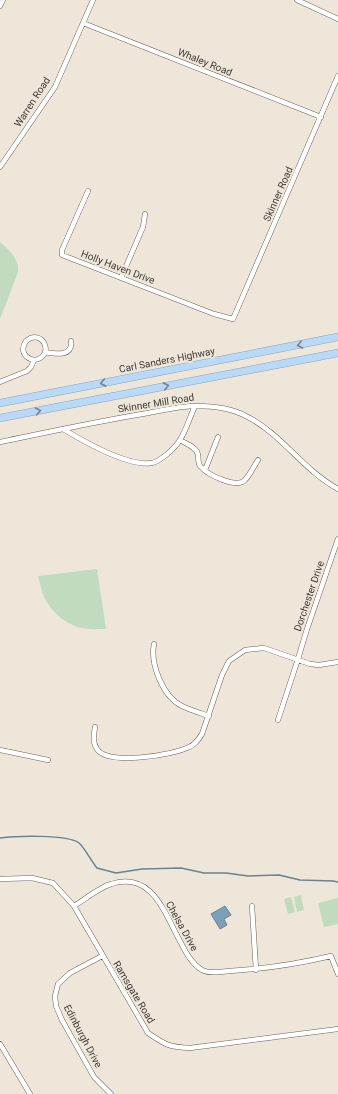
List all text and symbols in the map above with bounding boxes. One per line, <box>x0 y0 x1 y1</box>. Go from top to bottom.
street label: Whaley Road <box>176 46 234 78</box>
street label: Warren Road <box>12 75 52 129</box>
street label: Skinner Road <box>261 165 295 223</box>
street label: Holly Haven Drive <box>80 248 156 286</box>
one-way arrow <box>297 340 303 348</box>
street label: Carl Sanders Highway <box>118 345 216 375</box>
one-way arrow <box>100 378 107 387</box>
one-way arrow <box>163 383 169 391</box>
street label: Skinner Mill Road <box>117 392 195 414</box>
one-way arrow <box>35 407 41 416</box>
street label: Dorchester Drive <box>292 559 326 633</box>
street label: Chelsa Drive <box>164 899 200 953</box>
street label: Ramsgate Road <box>111 959 157 1025</box>
street label: Edinburgh Drive <box>62 1003 104 1069</box>

